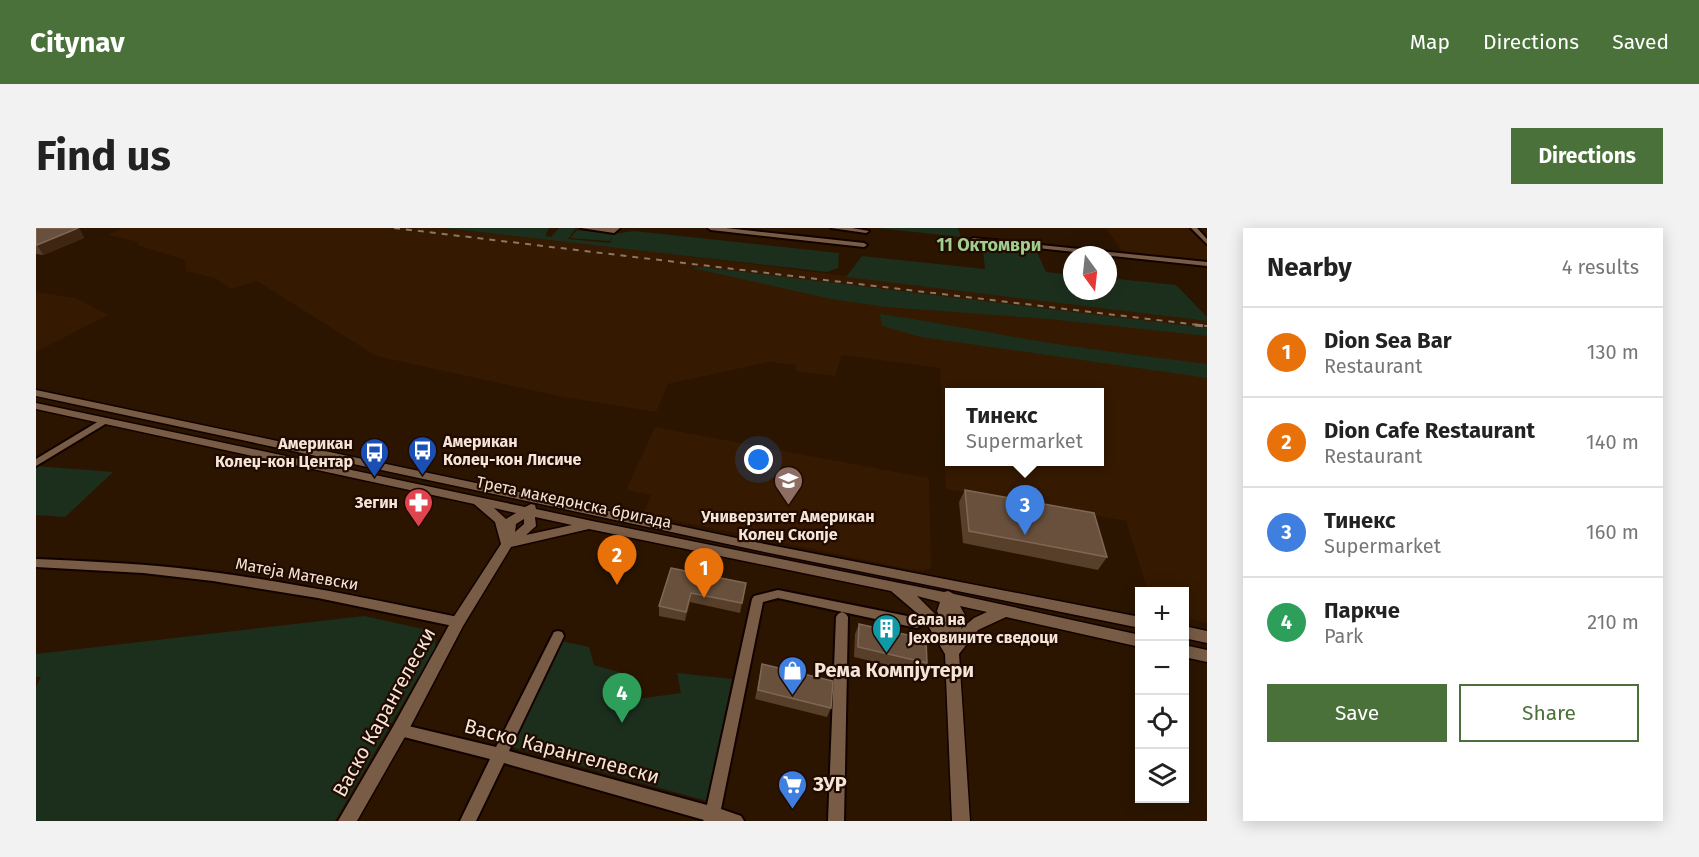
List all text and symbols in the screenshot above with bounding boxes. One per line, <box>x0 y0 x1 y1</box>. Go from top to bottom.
text: Citynav <box>30 26 125 59</box>
text: Map <box>1410 29 1450 55</box>
text: Directions <box>1483 29 1579 55</box>
text: Saved <box>1612 29 1669 55</box>
button: Directions <box>1511 128 1663 184</box>
text: Find us <box>36 131 171 181</box>
district label: 11 Октомври <box>936 234 1042 256</box>
north arrow <box>1063 246 1117 300</box>
text: Nearby <box>1267 252 1352 283</box>
text: 4 results <box>1562 255 1639 279</box>
text: Dion Sea Bar <box>1324 327 1452 354</box>
text: 1 <box>1282 340 1291 364</box>
text: 130 m <box>1587 340 1639 364</box>
text: Restaurant <box>1324 354 1422 378</box>
popup <box>945 388 1104 466</box>
text: Тинекс <box>966 402 1038 429</box>
text: Dion Cafe Restaurant <box>1324 417 1535 444</box>
text: Supermarket <box>966 429 1083 453</box>
text: 2 <box>1281 430 1292 454</box>
text: 140 m <box>1586 430 1639 454</box>
place label: Американ Колеџ-кон Лисиче <box>442 432 582 469</box>
place label: Американ Колеџ-кон Центар <box>215 434 353 471</box>
bus stop icon: Американ Колеџ-кон Лисиче <box>406 434 438 476</box>
bus stop icon: Американ Колеџ-кон Центар <box>358 436 390 478</box>
text: Restaurant <box>1324 444 1422 468</box>
your location <box>744 445 773 474</box>
school or university icon: Универзитет Американ Колеџ Скопје <box>772 464 804 506</box>
street label: Трета македонска бригада <box>475 472 673 532</box>
pharmacy icon: Зегин <box>403 486 435 528</box>
pin: 3 <box>1006 486 1044 535</box>
place label: Зегин <box>354 493 398 512</box>
place label: Универзитет Американ Колеџ Скопје <box>700 507 875 544</box>
text: Тинекс <box>1324 507 1396 534</box>
text: 3 <box>1281 520 1292 544</box>
text: 160 m <box>1586 520 1639 544</box>
text: Supermarket <box>1324 534 1441 558</box>
pin: 2 <box>598 536 636 585</box>
pin: 1 <box>684 548 724 598</box>
street label: Матеја Матевски <box>234 554 360 594</box>
map controls <box>1135 587 1189 803</box>
button: + <box>1135 587 1189 641</box>
text: Паркче <box>1324 597 1400 624</box>
place label: Сала на Јеховините сведоци <box>907 610 1058 647</box>
text: 4 <box>1281 610 1292 634</box>
text: 210 m <box>1587 610 1639 634</box>
building icon: Сала на Јеховините сведоци <box>871 612 903 654</box>
street label: Васко Карангелески <box>327 623 441 801</box>
text: Park <box>1324 624 1363 648</box>
button: − <box>1135 641 1189 695</box>
shop icon: Рема Компјутери <box>777 654 809 696</box>
place label: Рема Компјутери <box>814 658 974 682</box>
pin: 4 <box>602 674 642 723</box>
button: Save <box>1267 684 1447 742</box>
button: Share <box>1459 684 1639 742</box>
button: locate <box>1135 695 1189 749</box>
street label: Васко Карангелевски <box>462 713 662 789</box>
button: layers <box>1135 749 1189 803</box>
supermarket icon: ЗУР <box>776 768 808 810</box>
place label: ЗУР <box>812 772 847 796</box>

